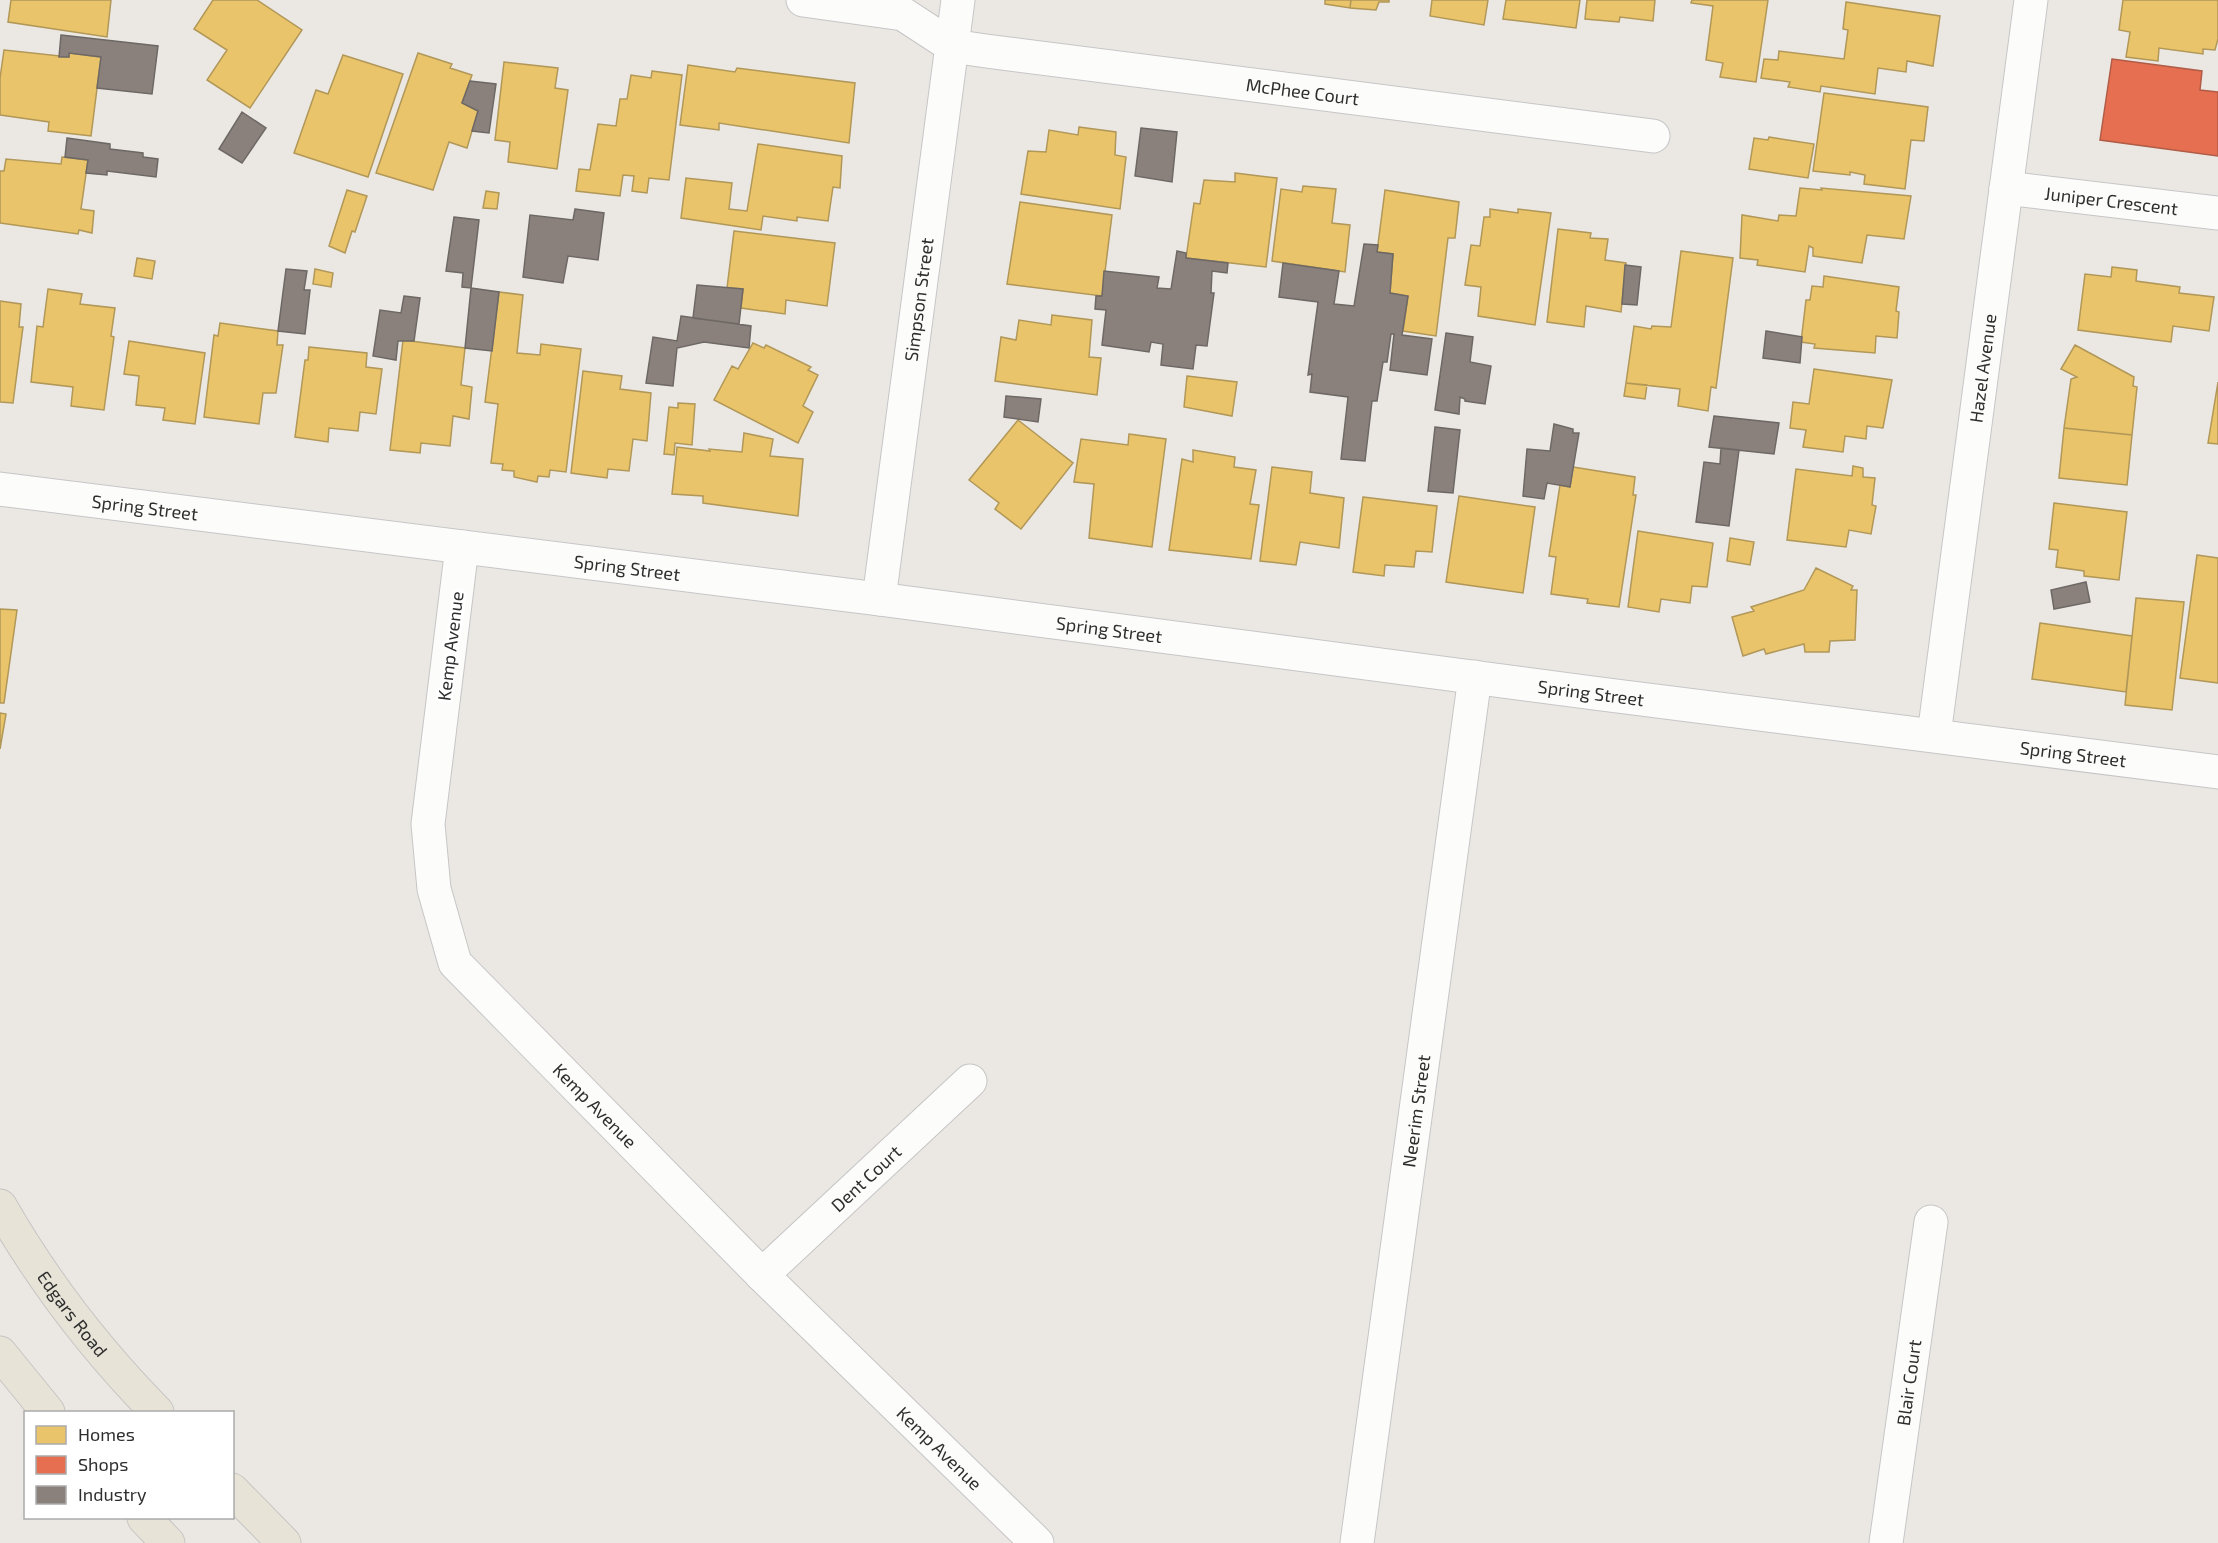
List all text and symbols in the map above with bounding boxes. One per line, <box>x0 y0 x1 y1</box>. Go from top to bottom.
street label: McPhee Court <box>1245 73 1361 109</box>
street label: Juniper Crescent <box>2043 182 2179 219</box>
street label: Simpson Street <box>899 236 938 363</box>
street label: Hazel Avenue <box>1964 312 2000 424</box>
street label: Spring Street <box>91 490 199 525</box>
street label: Spring Street <box>573 550 682 585</box>
street label: Kemp Avenue <box>432 590 468 702</box>
street label: Spring Street <box>1055 611 1164 647</box>
street label: Spring Street <box>1537 675 1646 710</box>
street label: Spring Street <box>2019 736 2128 771</box>
street label: Neerim Street <box>1397 1053 1434 1169</box>
street label: Kemp Avenue <box>549 1058 642 1152</box>
street label: Dent Court <box>826 1140 906 1216</box>
street label: Edgars Road <box>33 1266 112 1361</box>
street label: Blair Court <box>1892 1338 1925 1427</box>
street label: Kemp Avenue <box>892 1402 987 1494</box>
legend <box>24 1411 234 1519</box>
text: Homes <box>78 1423 135 1445</box>
text: Shops <box>78 1453 128 1475</box>
text: Industry <box>78 1483 147 1505</box>

